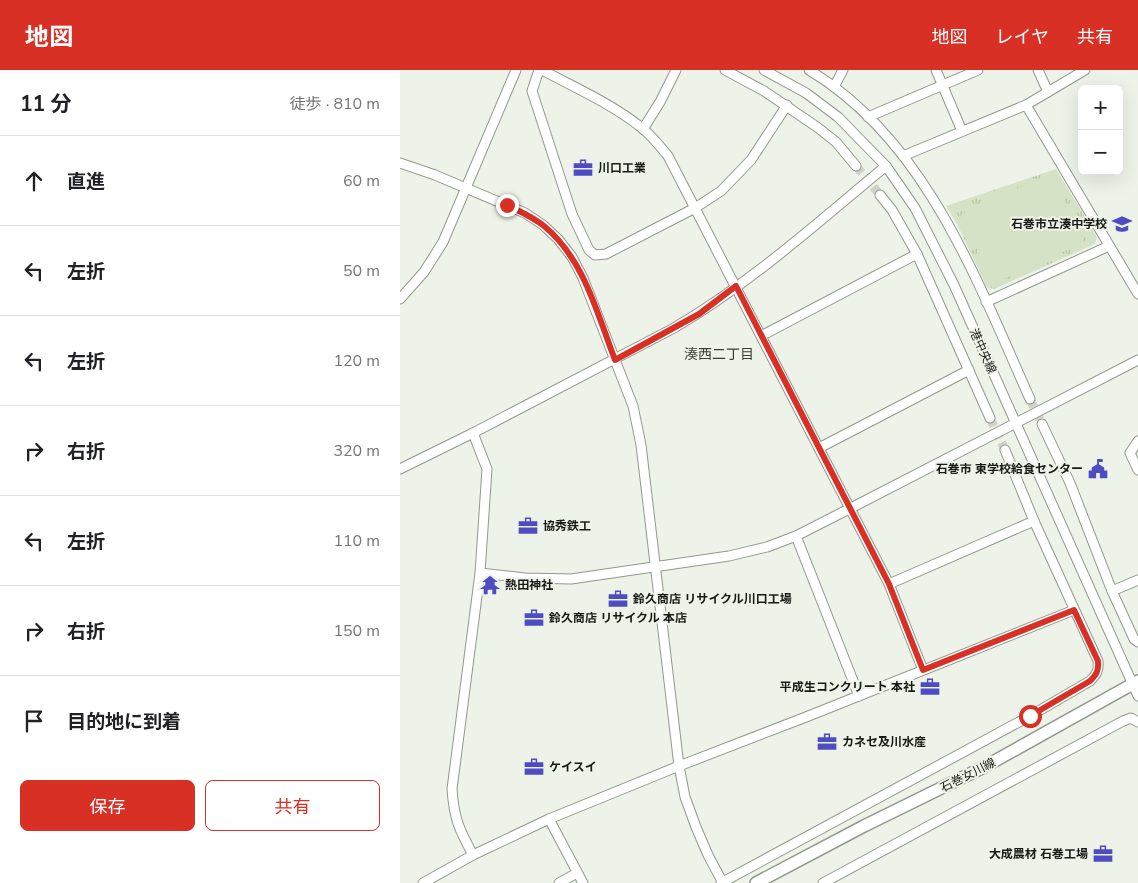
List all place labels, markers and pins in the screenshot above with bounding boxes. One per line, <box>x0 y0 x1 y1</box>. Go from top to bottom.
office icon: 川口工業 <box>572 157 594 179</box>
place label: 川口工業 <box>598 160 646 176</box>
school or university icon: 石巻市立湊中学校 <box>1111 213 1133 235</box>
place label: 石巻市立湊中学校 <box>1011 216 1107 232</box>
public building icon: 石巻市 東学校給食センター <box>1087 458 1109 480</box>
place label: 石巻市 東学校給食センター <box>936 461 1083 477</box>
office icon: 協秀鉄工 <box>517 515 539 537</box>
place label: 協秀鉄工 <box>543 518 591 534</box>
temple icon: 熱田神社 <box>479 574 501 596</box>
place label: 熱田神社 <box>505 577 553 593</box>
office icon: 鈴久商店 リサイクル川口工場 <box>607 588 629 610</box>
place label: 鈴久商店 リサイクル川口工場 <box>632 591 792 607</box>
office icon: 鈴久商店 リサイクル 本店 <box>523 607 545 629</box>
place label: 鈴久商店 リサイクル 本店 <box>548 610 687 626</box>
office icon: 平成生コンクリート 本社 <box>919 676 941 698</box>
place label: 平成生コンクリート 本社 <box>780 679 915 695</box>
office icon: カネセ及川水産 <box>816 731 838 753</box>
place label: カネセ及川水産 <box>842 734 926 750</box>
office icon: ケイスイ <box>523 756 545 778</box>
place label: ケイスイ <box>549 759 596 775</box>
office icon: 大成農材 石巻工場 <box>1092 843 1114 865</box>
place label: 大成農材 石巻工場 <box>989 846 1088 862</box>

